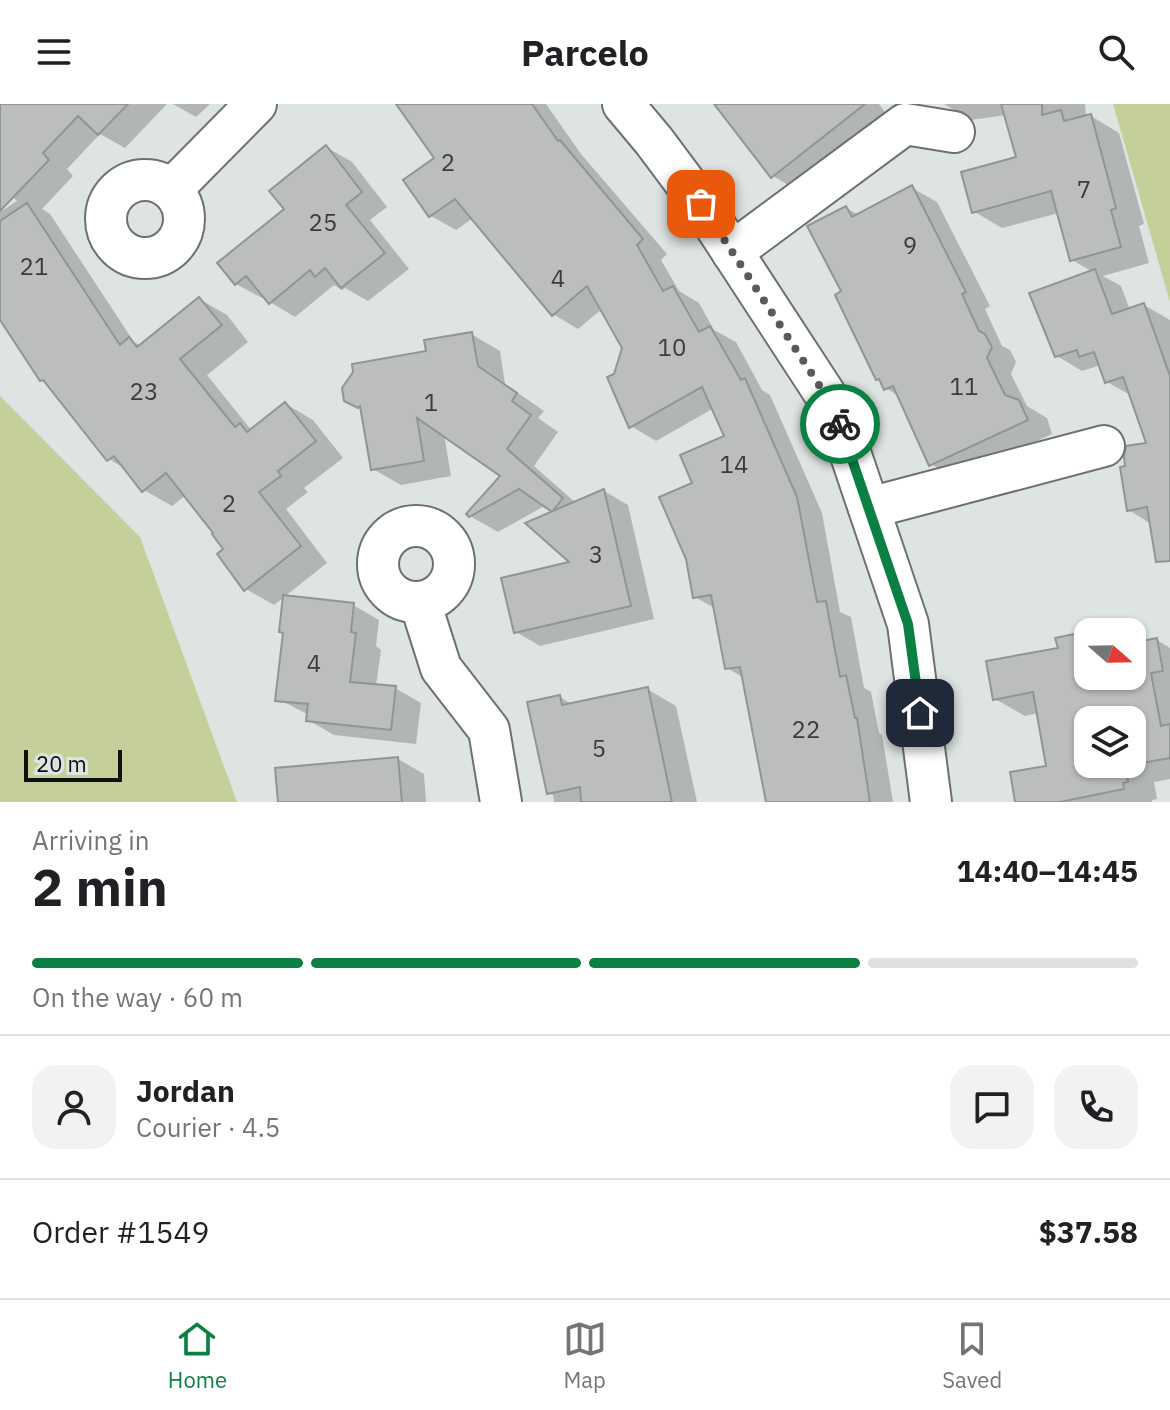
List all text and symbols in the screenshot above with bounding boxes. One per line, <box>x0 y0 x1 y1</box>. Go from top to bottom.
text: Parcelo <box>521 29 649 76</box>
icon: menu <box>32 30 76 74</box>
icon: search <box>1094 30 1138 74</box>
house number: 2 <box>441 146 455 178</box>
pin <box>667 170 735 238</box>
house number: 7 <box>1077 173 1091 205</box>
icon: bag <box>679 182 723 226</box>
house number: 25 <box>309 206 337 238</box>
house number: 9 <box>903 229 917 261</box>
house number: 21 <box>20 250 48 282</box>
house number: 4 <box>551 262 565 294</box>
house number: 10 <box>658 331 686 363</box>
house number: 11 <box>950 370 978 402</box>
house number: 23 <box>130 375 158 407</box>
courier <box>800 384 880 464</box>
house number: 1 <box>424 386 438 418</box>
icon: bike <box>818 402 862 446</box>
house number: 14 <box>720 448 748 480</box>
house number: 2 <box>222 487 236 519</box>
house number: 3 <box>589 538 603 570</box>
north arrow <box>1074 618 1146 690</box>
map controls <box>1074 618 1146 778</box>
house number: 4 <box>307 647 321 679</box>
pin <box>886 679 954 747</box>
icon: home <box>898 691 942 735</box>
button: layers <box>1074 706 1146 778</box>
house number: 22 <box>792 713 820 745</box>
house number: 5 <box>592 732 606 764</box>
scale bar <box>24 746 122 782</box>
text: 20 m <box>36 749 87 778</box>
text: Arriving in <box>32 823 149 857</box>
text: 14:40–14:45 <box>957 851 1138 890</box>
text: 2 min <box>32 853 168 920</box>
text: On the way · 60 m <box>32 980 243 1014</box>
button: person <box>32 1065 116 1149</box>
button: chat <box>950 1065 1034 1149</box>
button: phone <box>1054 1065 1138 1149</box>
text: Jordan <box>136 1071 235 1110</box>
text: Courier · 4.5 <box>136 1110 280 1144</box>
text: Order #1549 <box>32 1212 209 1251</box>
text: $37.58 <box>1039 1212 1138 1251</box>
tab: Home <box>168 1317 227 1394</box>
tab: Map <box>563 1317 607 1394</box>
tab: Saved <box>942 1317 1002 1394</box>

